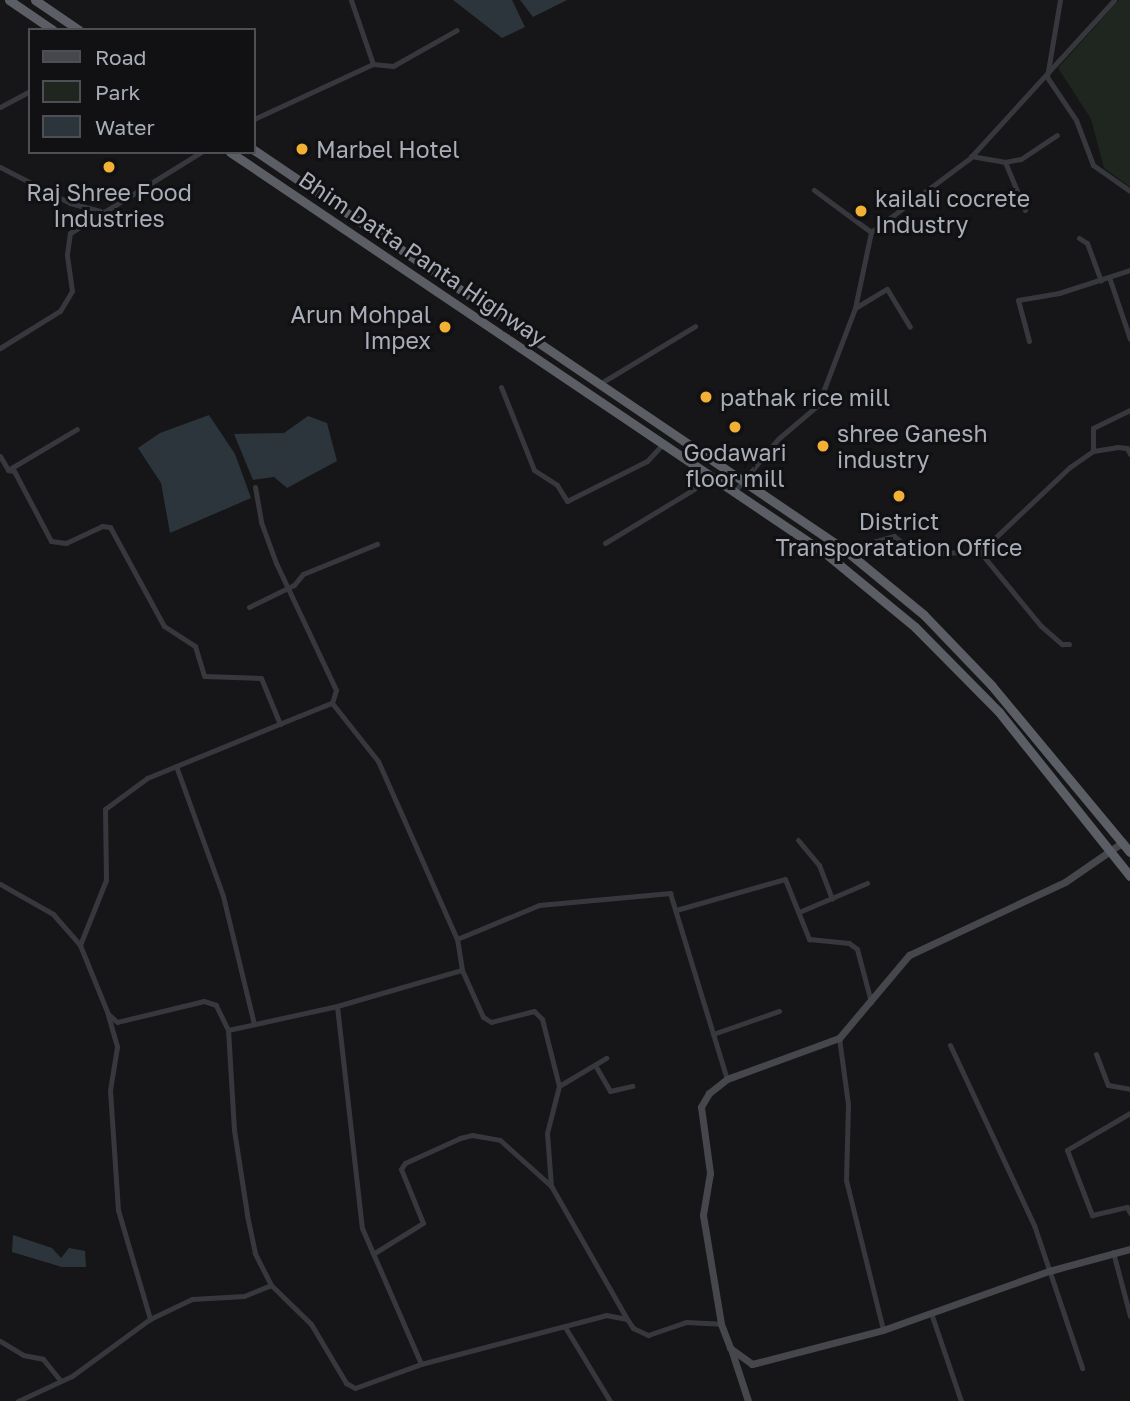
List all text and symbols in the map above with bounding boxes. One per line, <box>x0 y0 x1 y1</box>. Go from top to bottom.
legend <box>28 28 256 154</box>
text: Road <box>95 44 146 70</box>
text: Park <box>95 79 140 105</box>
text: Water <box>95 114 155 140</box>
place label: Marbel Hotel <box>316 135 460 163</box>
marker: Marbel Hotel <box>294 141 310 157</box>
marker: Raj Shree Food Industries <box>101 159 117 175</box>
street label: Bhim Datta Panta Highway <box>294 165 552 351</box>
place label: Raj Shree Food Industries <box>26 178 192 232</box>
place label: kailali cocrete Industry <box>875 184 1030 238</box>
marker: kailali cocrete Industry <box>853 203 869 219</box>
place label: Arun Mohpal Impex <box>291 300 431 354</box>
marker: Arun Mohpal Impex <box>437 319 453 335</box>
place label: pathak rice mill <box>720 383 890 411</box>
marker: pathak rice mill <box>698 389 714 405</box>
marker: Godawari floor mill <box>727 419 743 435</box>
place label: shree Ganesh industry <box>837 419 988 473</box>
place label: Godawari floor mill <box>683 438 787 492</box>
marker: shree Ganesh industry <box>815 438 831 454</box>
marker: District Transporatation Office <box>891 488 907 504</box>
place label: District Transporatation Office <box>776 507 1022 561</box>

